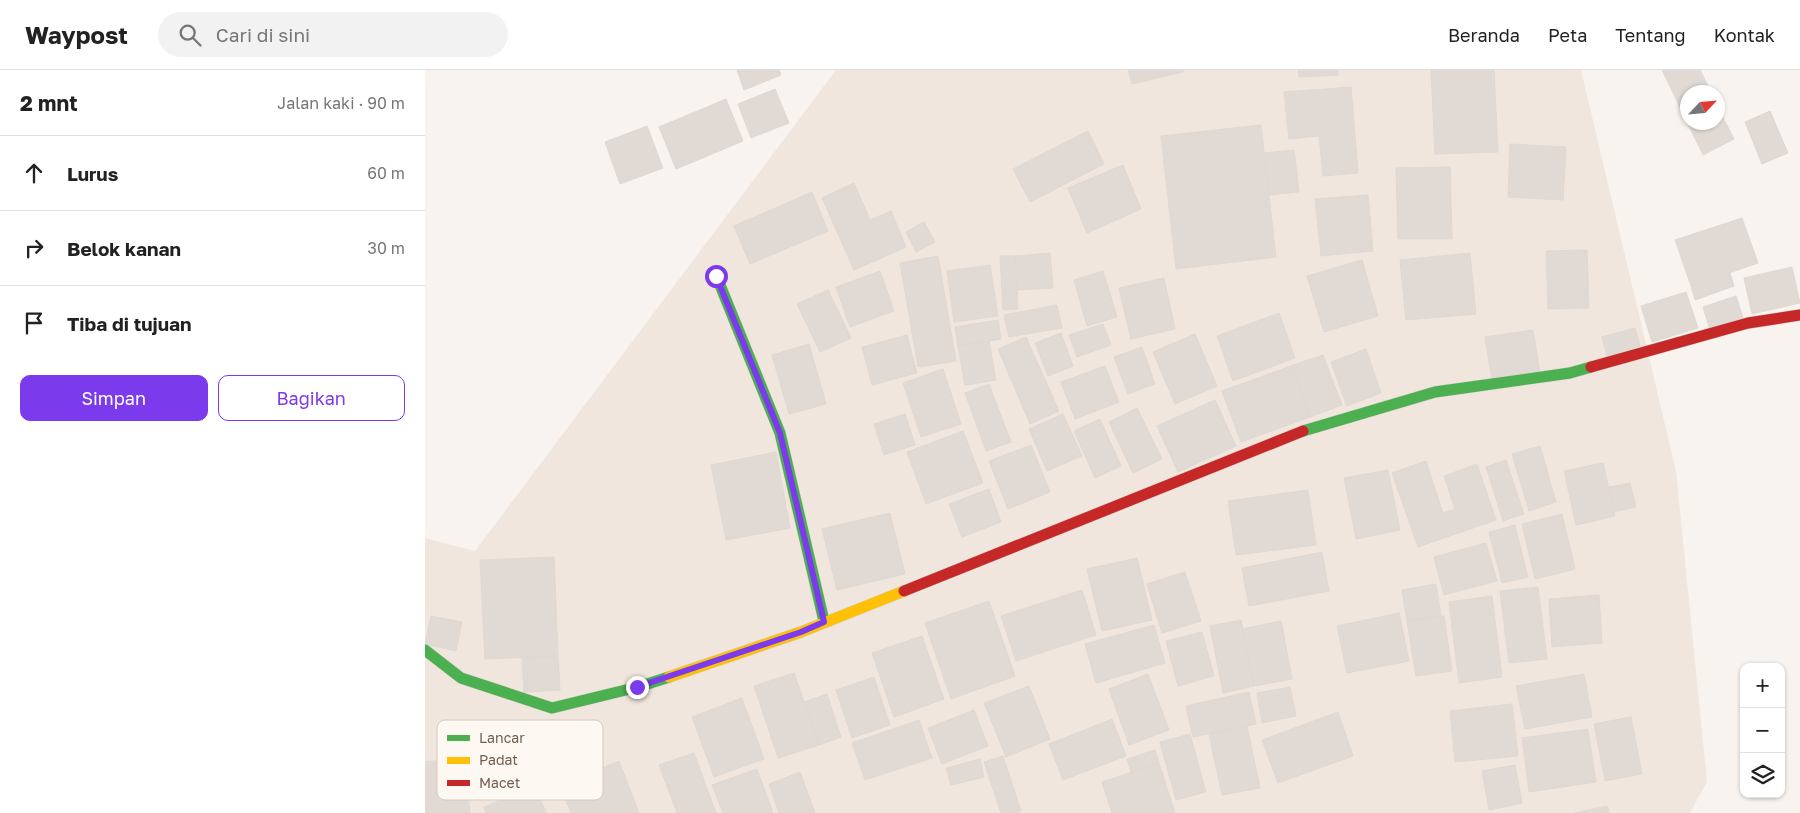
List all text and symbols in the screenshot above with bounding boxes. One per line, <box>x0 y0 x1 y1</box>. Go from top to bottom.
search box <box>158 12 508 57</box>
text: Waypost <box>25 20 128 49</box>
icon: search <box>176 21 204 49</box>
text: Cari di sini <box>216 23 310 46</box>
text: Beranda <box>1448 24 1520 46</box>
text: Peta <box>1548 24 1587 46</box>
text: Tentang <box>1615 24 1686 46</box>
text: Kontak <box>1714 24 1775 46</box>
north arrow <box>1680 85 1725 130</box>
text: 2 mnt <box>20 90 78 116</box>
text: Jalan kaki · 90 m <box>277 93 405 113</box>
icon: ahead <box>20 159 48 187</box>
text: Lurus <box>67 162 118 185</box>
text: 60 m <box>367 163 405 183</box>
icon: right <box>20 234 48 262</box>
text: Belok kanan <box>67 237 181 260</box>
text: 30 m <box>368 238 405 258</box>
route start <box>705 265 728 288</box>
icon: arrive <box>20 309 48 337</box>
text: Tiba di tujuan <box>67 312 192 335</box>
button: Simpan <box>20 375 208 421</box>
button: Bagikan <box>218 375 405 421</box>
map controls <box>1740 663 1785 798</box>
button: + <box>1740 663 1785 708</box>
route end <box>626 676 649 699</box>
button: − <box>1740 708 1785 753</box>
legend <box>437 720 603 800</box>
text: Lancar <box>479 729 525 746</box>
text: Padat <box>479 751 518 768</box>
button: layers <box>1740 753 1785 798</box>
text: Macet <box>479 774 520 791</box>

